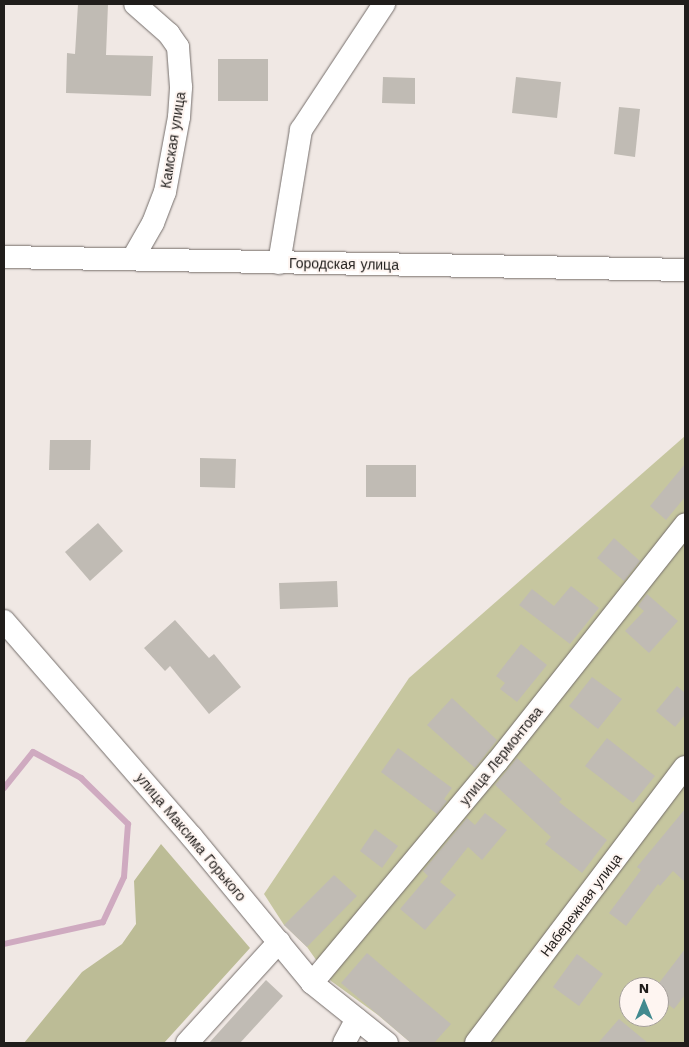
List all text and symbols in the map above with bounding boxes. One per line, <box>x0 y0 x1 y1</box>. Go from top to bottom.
street label: Камская улица <box>157 90 189 190</box>
street label: Городская улица <box>289 255 399 273</box>
street label: улица Лермонтова <box>456 703 546 809</box>
street label: улица Максима Горького <box>132 769 250 905</box>
street label: Набережная улица <box>537 850 625 960</box>
north arrow <box>619 977 669 1027</box>
text: N <box>639 980 649 996</box>

